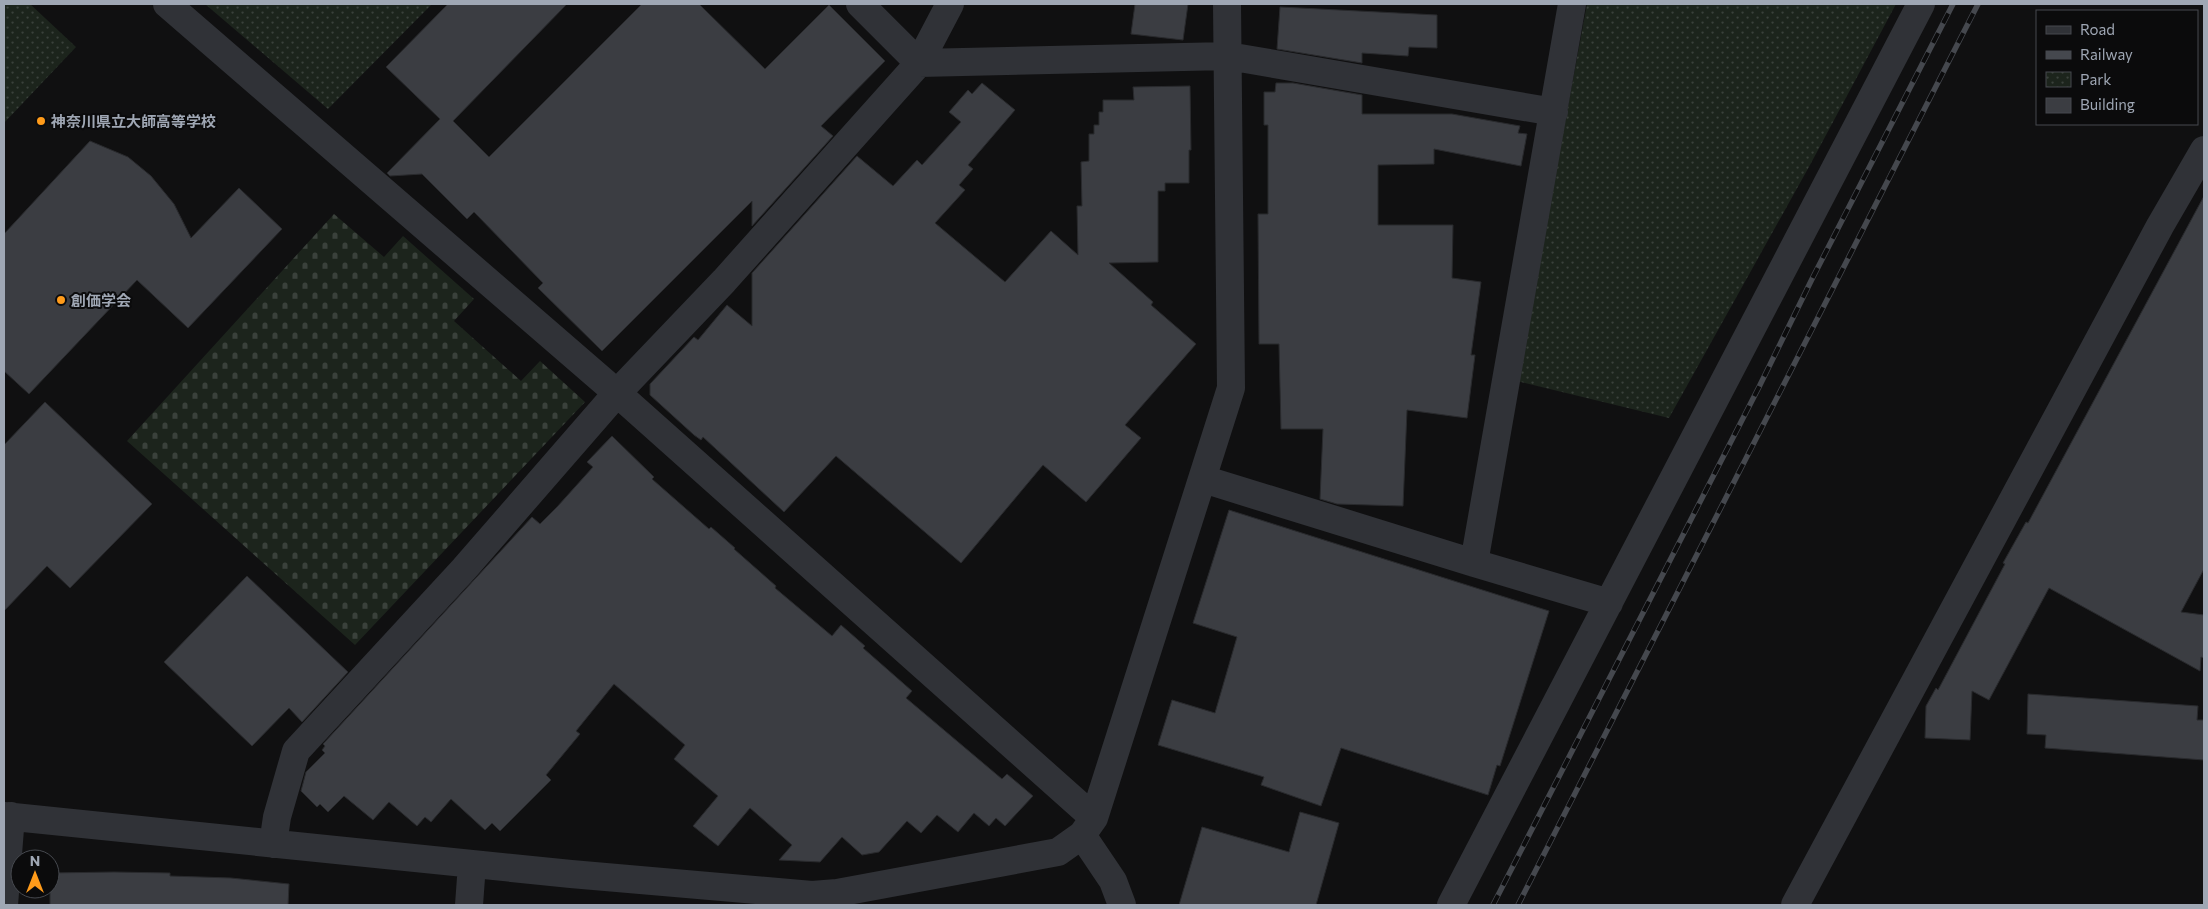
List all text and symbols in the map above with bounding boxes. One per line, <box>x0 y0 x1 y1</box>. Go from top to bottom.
legend <box>2036 10 2198 125</box>
text: Road <box>2080 20 2115 38</box>
text: Railway <box>2080 45 2133 63</box>
text: Park <box>2080 70 2111 88</box>
text: Building <box>2080 95 2135 113</box>
place label: 神奈川県立大師高等学校 <box>50 112 216 130</box>
marker: 神奈川県立大師高等学校 <box>35 115 47 127</box>
place label: 創価学会 <box>71 291 131 309</box>
marker: 創価学会 <box>55 294 67 306</box>
north arrow <box>10 849 60 899</box>
text: N <box>30 852 40 869</box>

